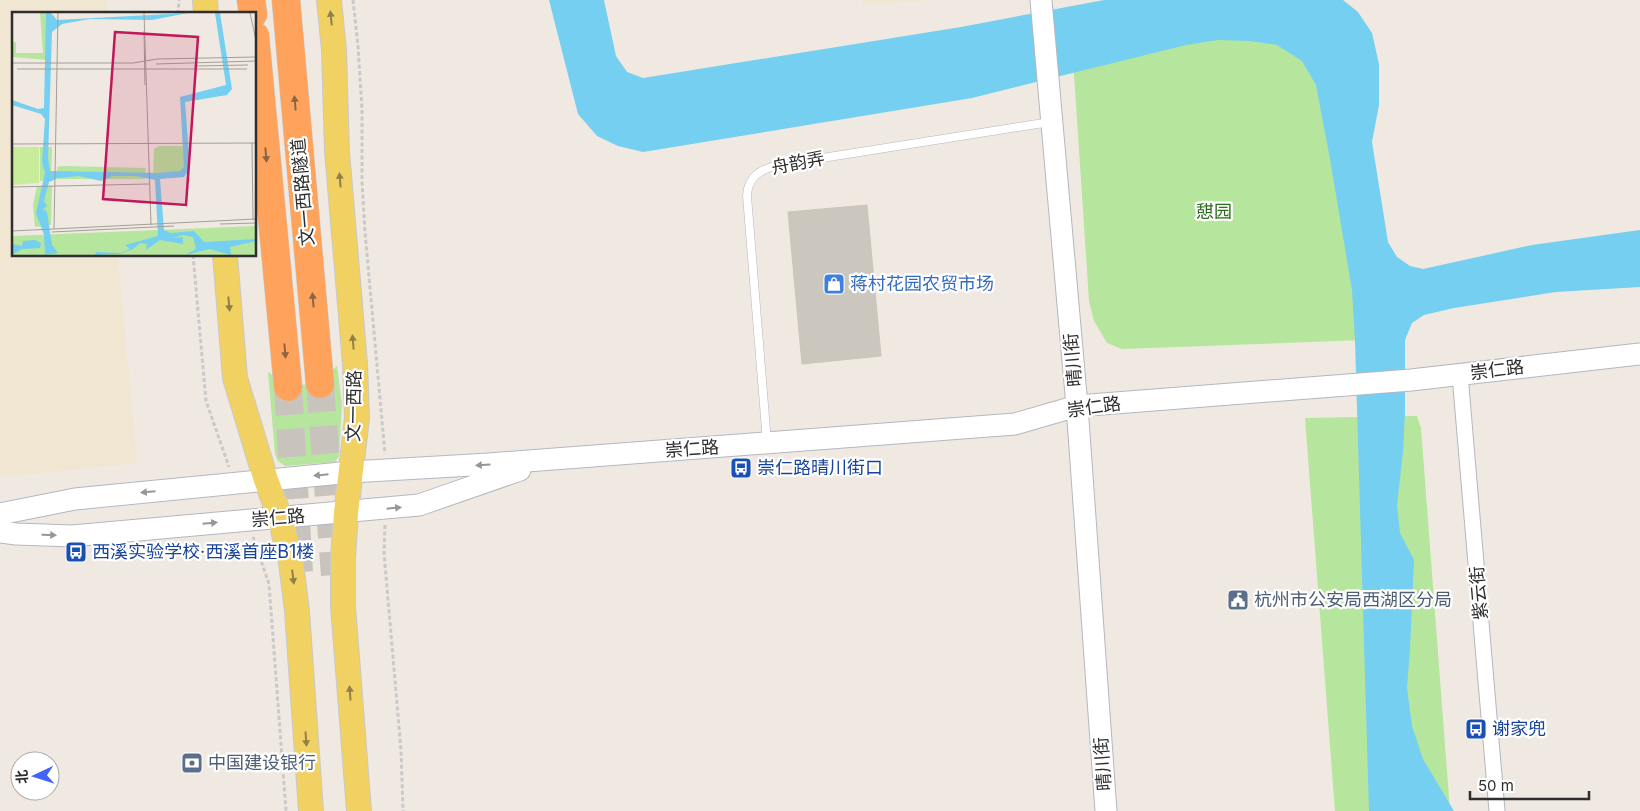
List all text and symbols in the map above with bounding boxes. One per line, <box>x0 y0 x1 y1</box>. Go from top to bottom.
one-way arrow <box>327 10 335 26</box>
inset map <box>12 12 256 256</box>
one-way arrow <box>291 95 299 111</box>
street label: 文一西路隧道 <box>287 137 318 247</box>
one-way arrow <box>263 147 271 163</box>
street label: 舟韵弄 <box>769 147 826 178</box>
one-way arrow <box>335 172 343 188</box>
park label: 憇园 <box>1196 201 1232 222</box>
shop icon: 蒋村花园农贸市场 <box>822 272 846 296</box>
place label: 蒋村花园农贸市场 <box>850 273 994 294</box>
one-way arrow <box>309 292 317 308</box>
one-way arrow <box>226 296 234 312</box>
street label: 晴川街 <box>1060 332 1085 388</box>
one-way arrow <box>349 334 357 350</box>
one-way arrow <box>281 343 289 359</box>
street label: 崇仁路 <box>1469 356 1525 383</box>
street label: 文一西路 <box>342 370 365 442</box>
street label: 崇仁路 <box>1066 392 1122 421</box>
street label: 崇仁路 <box>664 436 720 461</box>
bus stop icon: 崇仁路晴川街口 <box>729 456 753 480</box>
place label: 崇仁路晴川街口 <box>757 457 883 478</box>
one-way arrow <box>475 461 491 469</box>
one-way arrow <box>313 471 329 479</box>
one-way arrow <box>139 488 155 496</box>
one-way arrow <box>386 504 402 512</box>
street label: 崇仁路 <box>250 505 306 530</box>
one-way arrow <box>203 519 219 527</box>
one-way arrow <box>41 532 57 540</box>
bus stop icon: 西溪实验学校·西溪首座B1楼 <box>64 540 88 564</box>
place label: 西溪实验学校·西溪首座B1楼 <box>92 541 314 562</box>
street label: 紫云街 <box>1466 565 1491 621</box>
one-way arrow <box>289 570 297 586</box>
public building icon: 杭州市公安局西湖区分局 <box>1226 588 1250 612</box>
place label: 杭州市公安局西湖区分局 <box>1254 589 1452 610</box>
one-way arrow <box>346 684 354 700</box>
bus stop icon: 谢家兜 <box>1464 717 1488 741</box>
place label: 谢家兜 <box>1492 718 1546 739</box>
one-way arrow <box>302 732 310 748</box>
street label: 晴川街 <box>1090 736 1115 792</box>
north arrow <box>10 751 60 801</box>
bank icon: 中国建设银行 <box>180 751 204 775</box>
place label: 中国建设银行 <box>208 752 316 773</box>
scale bar <box>1470 768 1589 800</box>
text: 北 <box>13 769 31 785</box>
text: 50 m <box>1478 776 1514 795</box>

